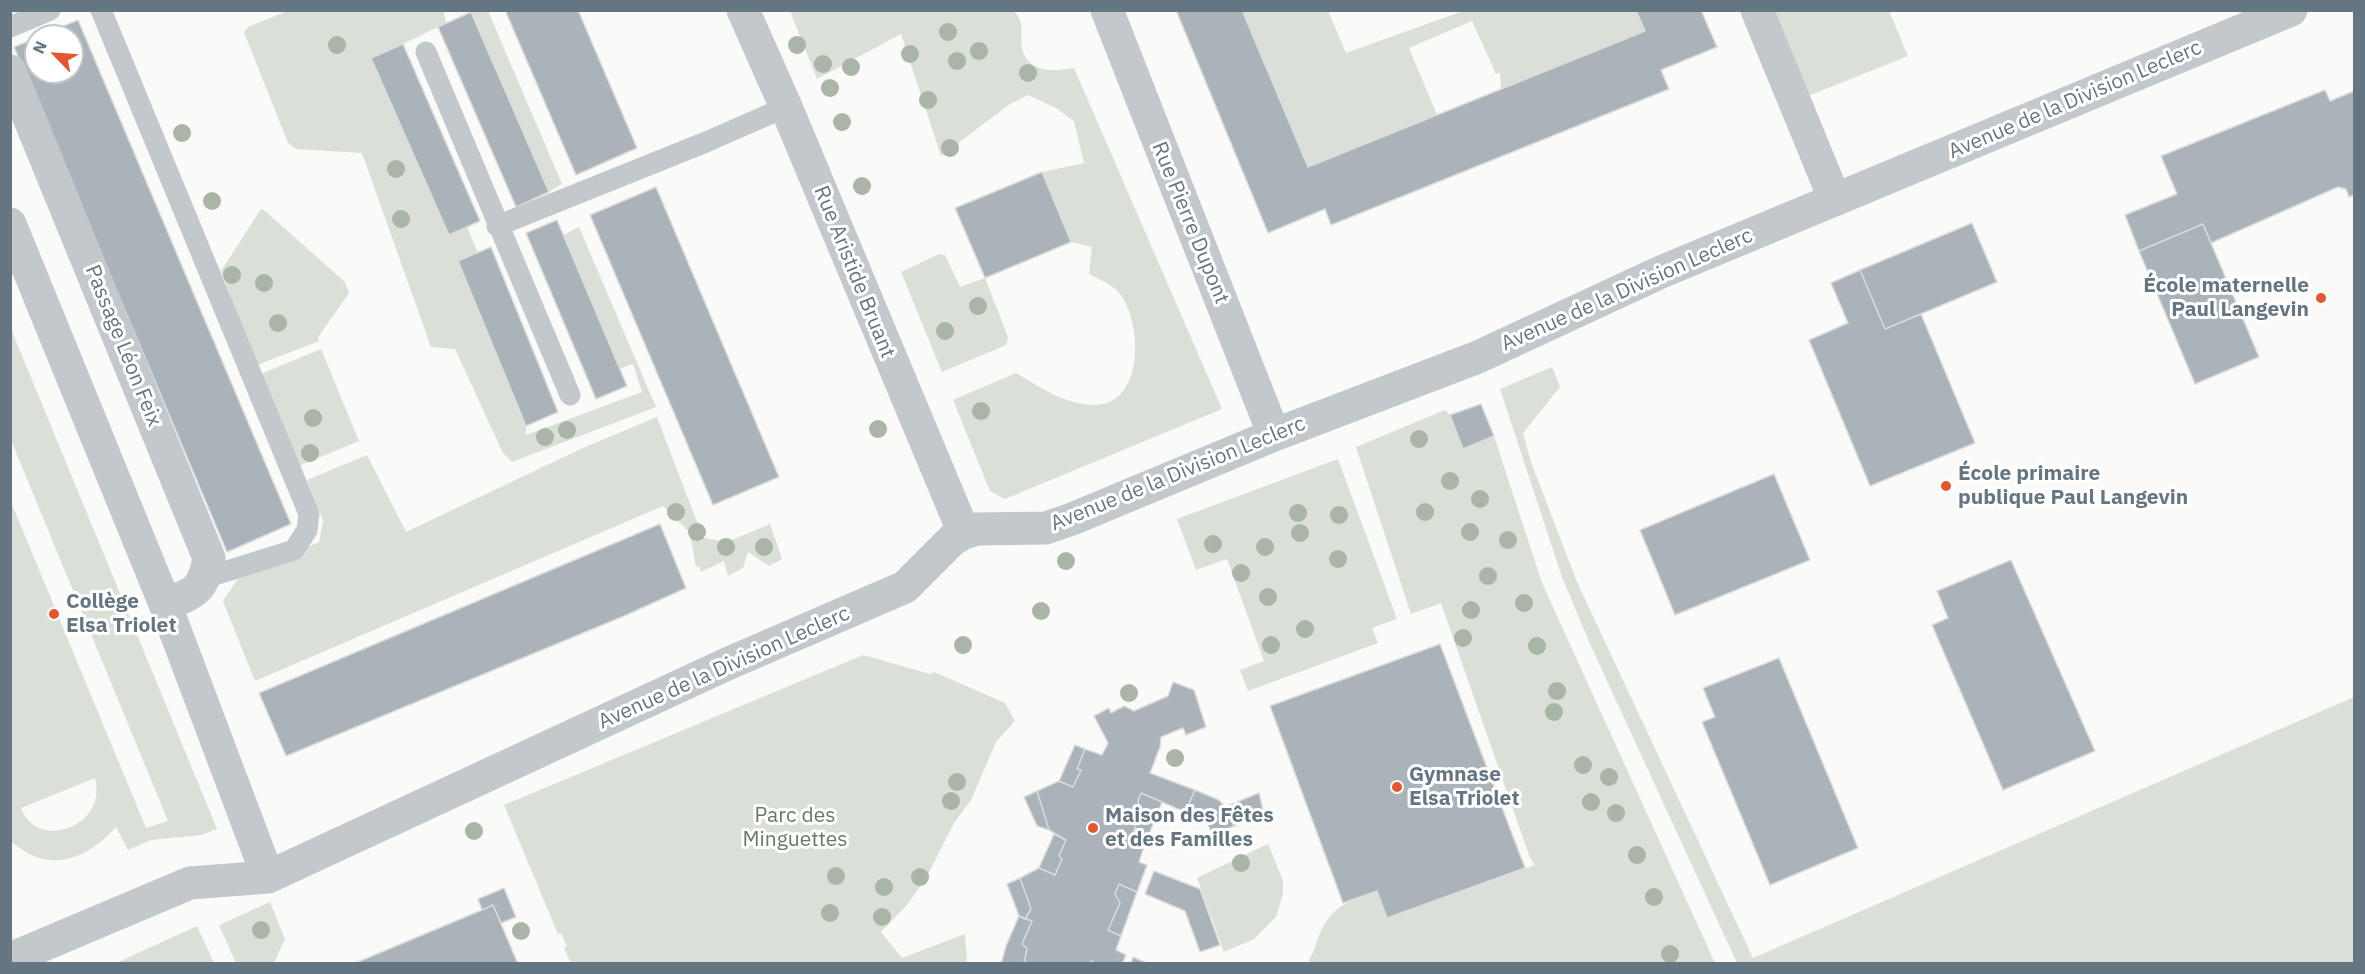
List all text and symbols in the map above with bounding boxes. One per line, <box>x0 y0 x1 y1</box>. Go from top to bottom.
north arrow <box>24 24 84 84</box>
street label: Avenue de la Division Leclerc <box>1945 35 2205 165</box>
text: N <box>28 38 51 57</box>
street label: Rue Pierre Dupont <box>1146 138 1234 308</box>
street label: Rue Aristide Bruant <box>808 182 900 362</box>
street label: Avenue de la Division Leclerc <box>1497 223 1757 357</box>
street label: Passage Léon Feix <box>79 262 167 430</box>
place label: École maternelle Paul Langevin <box>2143 273 2309 323</box>
marker: École maternelle Paul Langevin <box>2314 291 2328 305</box>
street label: Avenue de la Division Leclerc <box>1047 411 1309 537</box>
place label: École primaire publique Paul Langevin <box>1958 461 2188 511</box>
marker: École primaire publique Paul Langevin <box>1939 479 1953 493</box>
place label: Collège Elsa Triolet <box>66 589 176 639</box>
street label: Avenue de la Division Leclerc <box>594 601 854 735</box>
marker: Collège Elsa Triolet <box>47 607 61 621</box>
place label: Gymnase Elsa Triolet <box>1409 762 1519 812</box>
marker: Gymnase Elsa Triolet <box>1390 780 1404 794</box>
park label: Parc des Minguettes <box>743 803 847 853</box>
place label: Maison des Fêtes et des Familles <box>1105 803 1274 853</box>
marker: Maison des Fêtes et des Familles <box>1086 821 1100 835</box>

